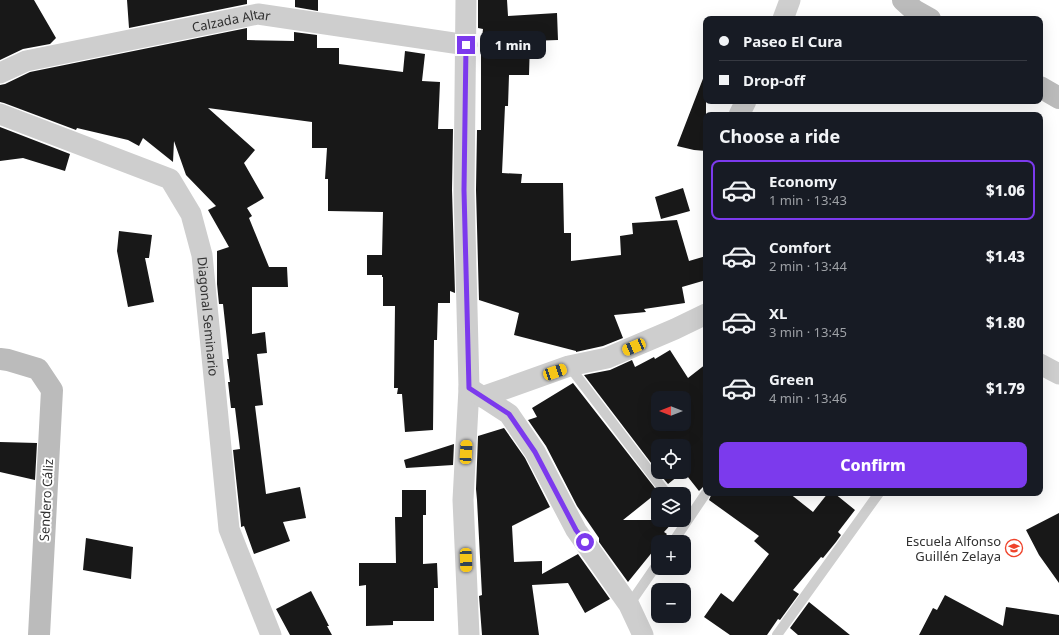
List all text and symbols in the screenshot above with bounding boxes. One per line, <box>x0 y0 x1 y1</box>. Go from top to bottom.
street label: Calzada Altar <box>190 5 272 36</box>
callout: 1 min <box>480 31 546 59</box>
text: Paseo El Cura <box>743 31 843 51</box>
route end <box>457 36 475 54</box>
text: 1 min <box>495 36 531 54</box>
text: Drop-off <box>743 70 805 90</box>
text: Choose a ride <box>719 124 840 148</box>
text: Economy <box>769 171 837 191</box>
icon: car <box>721 172 757 208</box>
text: $1.06 <box>986 180 1025 200</box>
text: 1 min · 13:43 <box>769 191 847 209</box>
text: Comfort <box>769 237 831 257</box>
icon: car <box>721 238 757 274</box>
text: $1.43 <box>986 246 1025 266</box>
street label: Diagonal Seminario <box>193 256 223 377</box>
text: 2 min · 13:44 <box>769 257 847 275</box>
text: XL <box>769 303 787 323</box>
icon: car <box>721 304 757 340</box>
text: $1.80 <box>986 312 1025 332</box>
text: 3 min · 13:45 <box>769 323 847 341</box>
car <box>621 337 647 357</box>
car <box>542 362 568 382</box>
text: Green <box>769 369 814 389</box>
icon: car <box>721 370 757 406</box>
text: $1.79 <box>986 378 1025 398</box>
text: 4 min · 13:46 <box>769 389 847 407</box>
north arrow <box>651 391 691 431</box>
map controls <box>651 391 691 623</box>
button: locate <box>651 439 691 479</box>
car <box>459 440 473 464</box>
button: Confirm <box>719 442 1027 488</box>
street label: Sendero Cáliz <box>35 458 57 542</box>
button: layers <box>651 487 691 527</box>
place label: Escuela Alfonso Guillén Zelaya <box>906 532 1001 565</box>
route start <box>576 533 594 551</box>
button: + <box>651 535 691 575</box>
school or university icon: Escuela Alfonso Guillén Zelaya <box>1004 538 1024 558</box>
car <box>460 548 472 572</box>
button: − <box>651 583 691 623</box>

